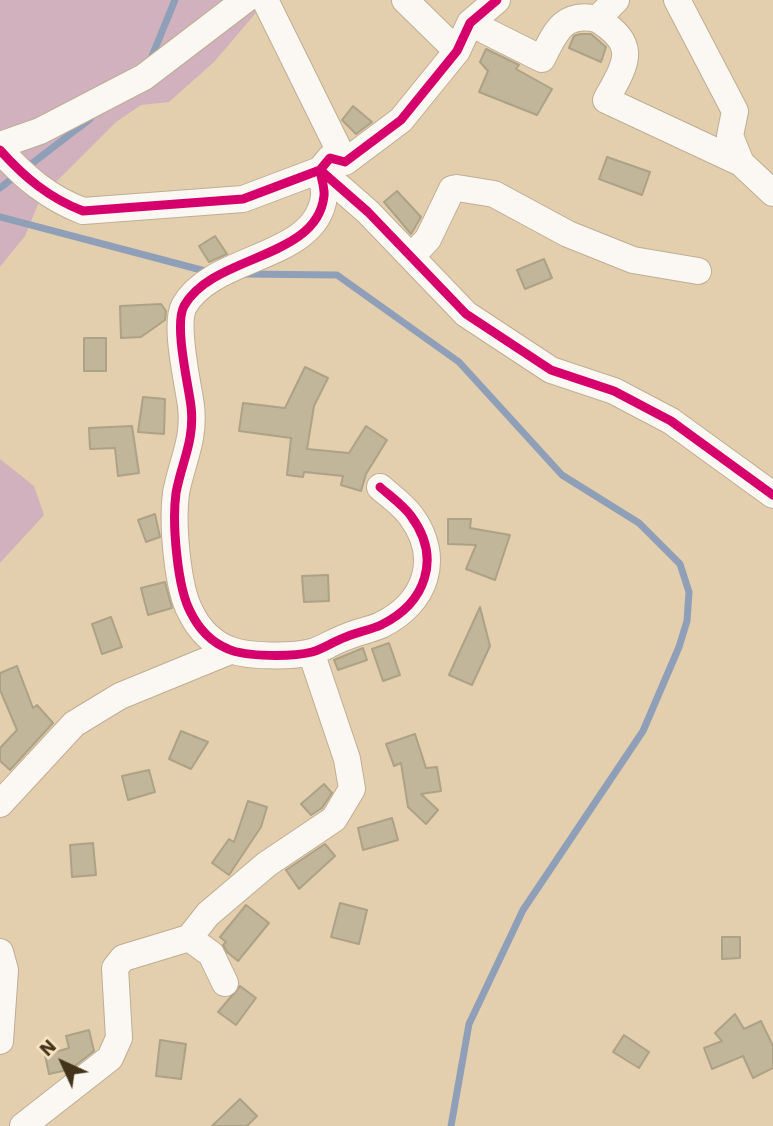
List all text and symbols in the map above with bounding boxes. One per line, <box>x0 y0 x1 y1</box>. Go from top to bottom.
north arrow <box>28 1028 98 1098</box>
text: N <box>35 1035 61 1061</box>

